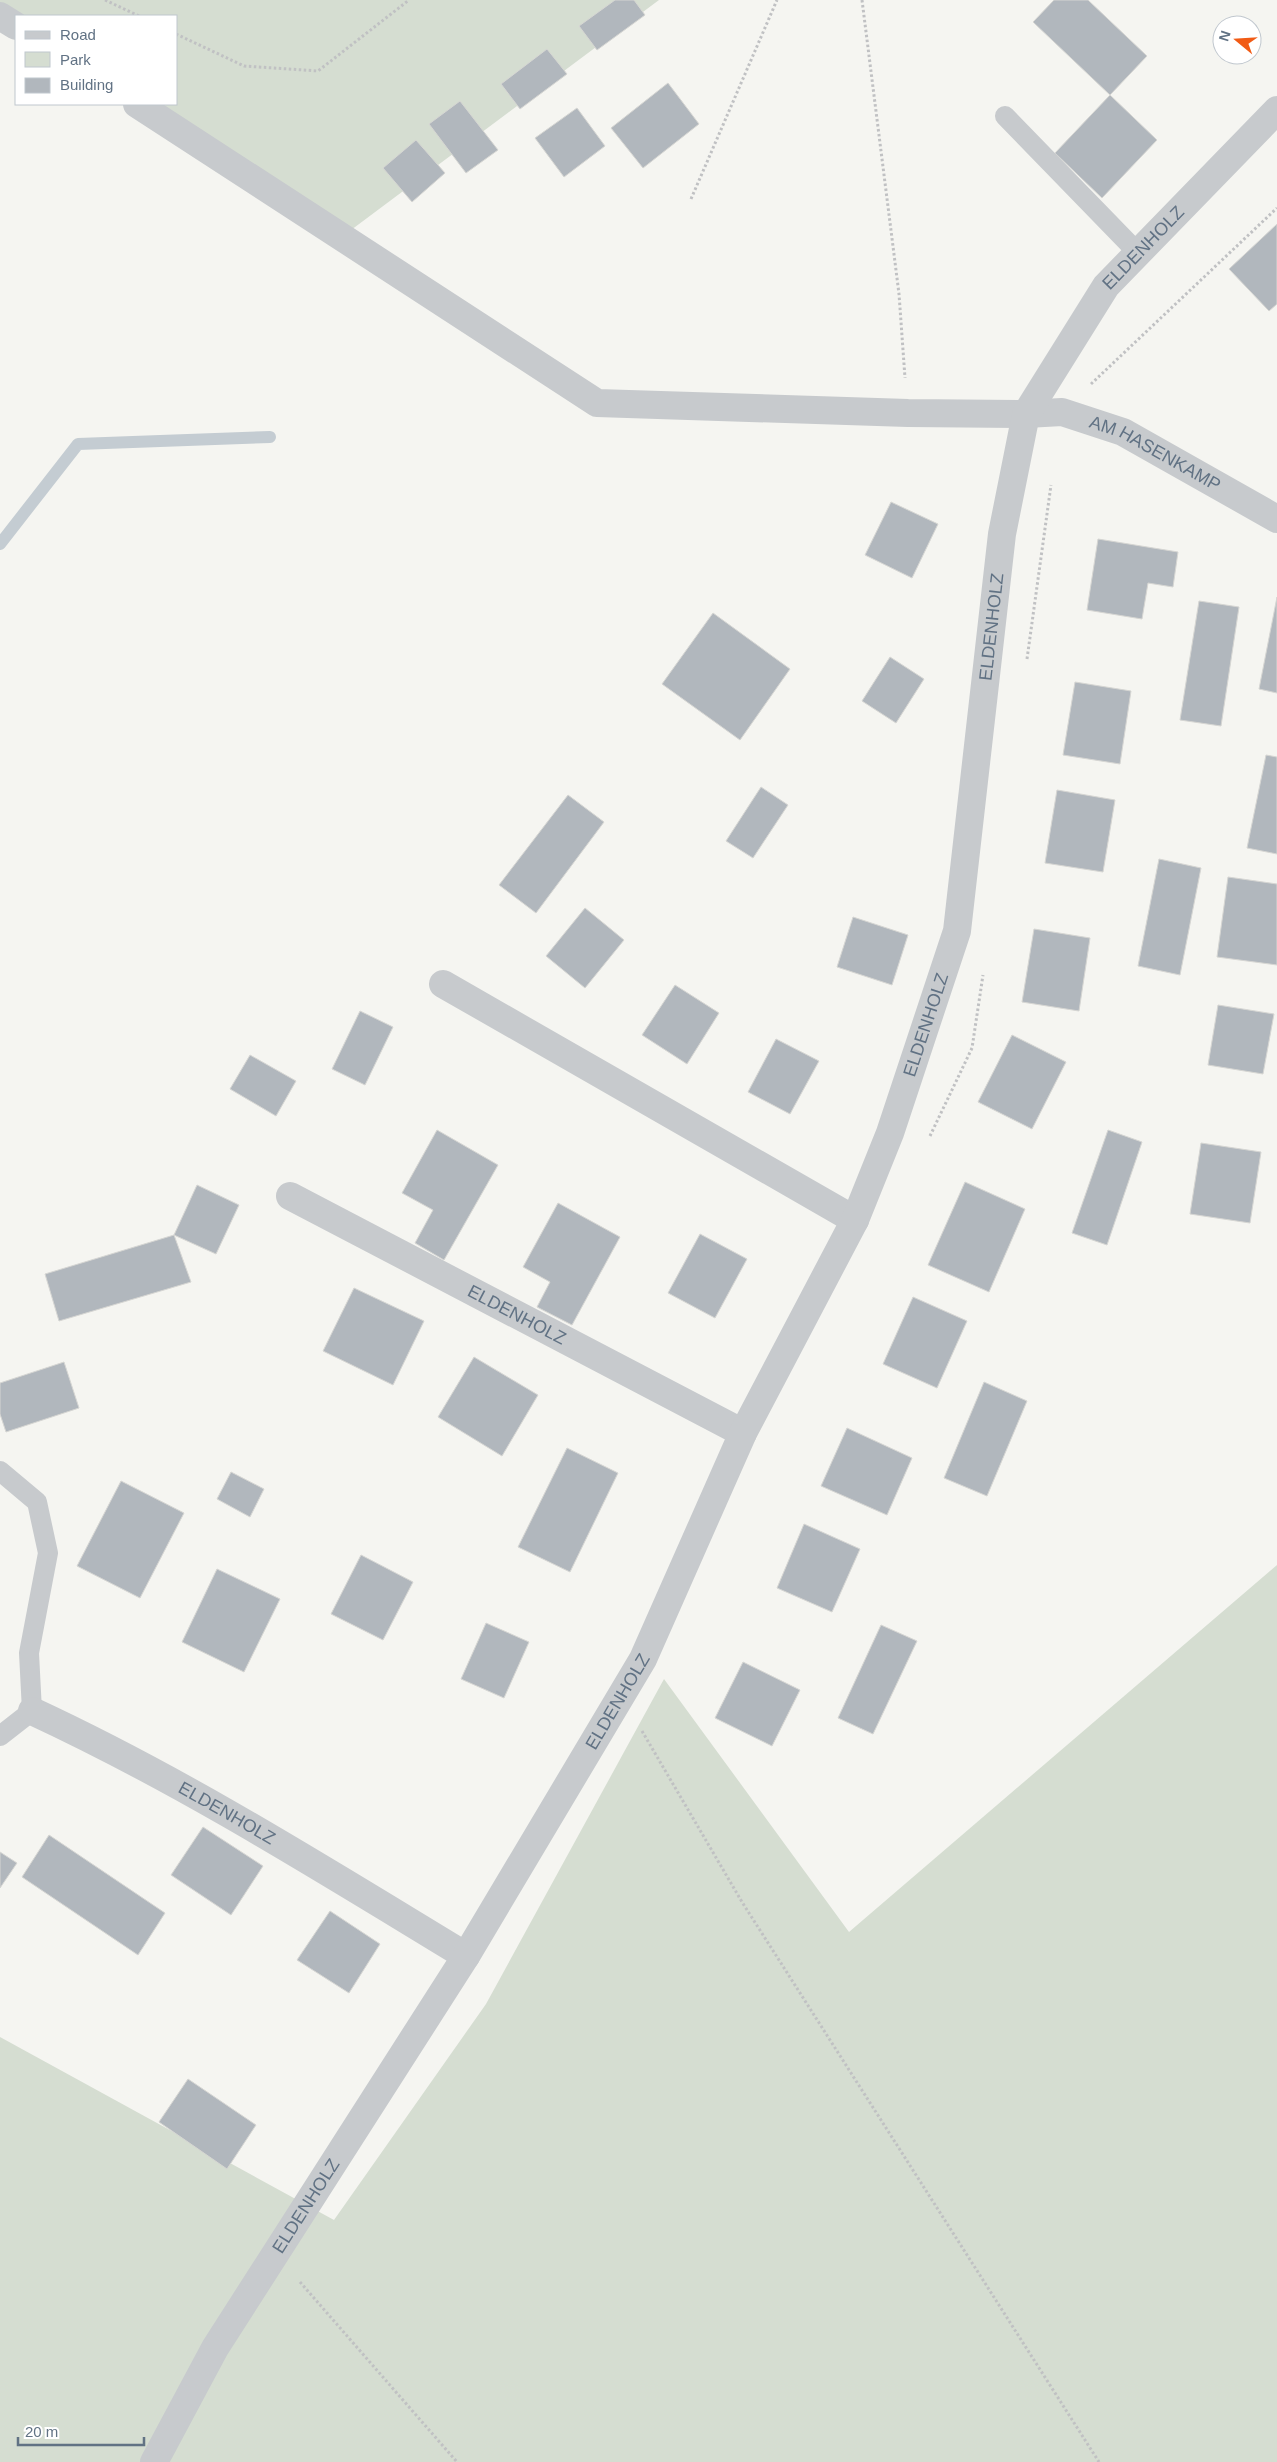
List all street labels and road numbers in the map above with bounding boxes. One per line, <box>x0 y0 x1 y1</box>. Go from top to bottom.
street label: ELDENHOLZ <box>1098 202 1188 294</box>
street label: AM HASENKAMP <box>1087 412 1224 495</box>
street label: ELDENHOLZ <box>975 572 1007 682</box>
street label: ELDENHOLZ <box>899 970 952 1079</box>
street label: ELDENHOLZ <box>464 1281 569 1349</box>
street label: ELDENHOLZ <box>581 1650 654 1753</box>
street label: ELDENHOLZ <box>175 1778 279 1849</box>
street label: ELDENHOLZ <box>268 2155 344 2257</box>

